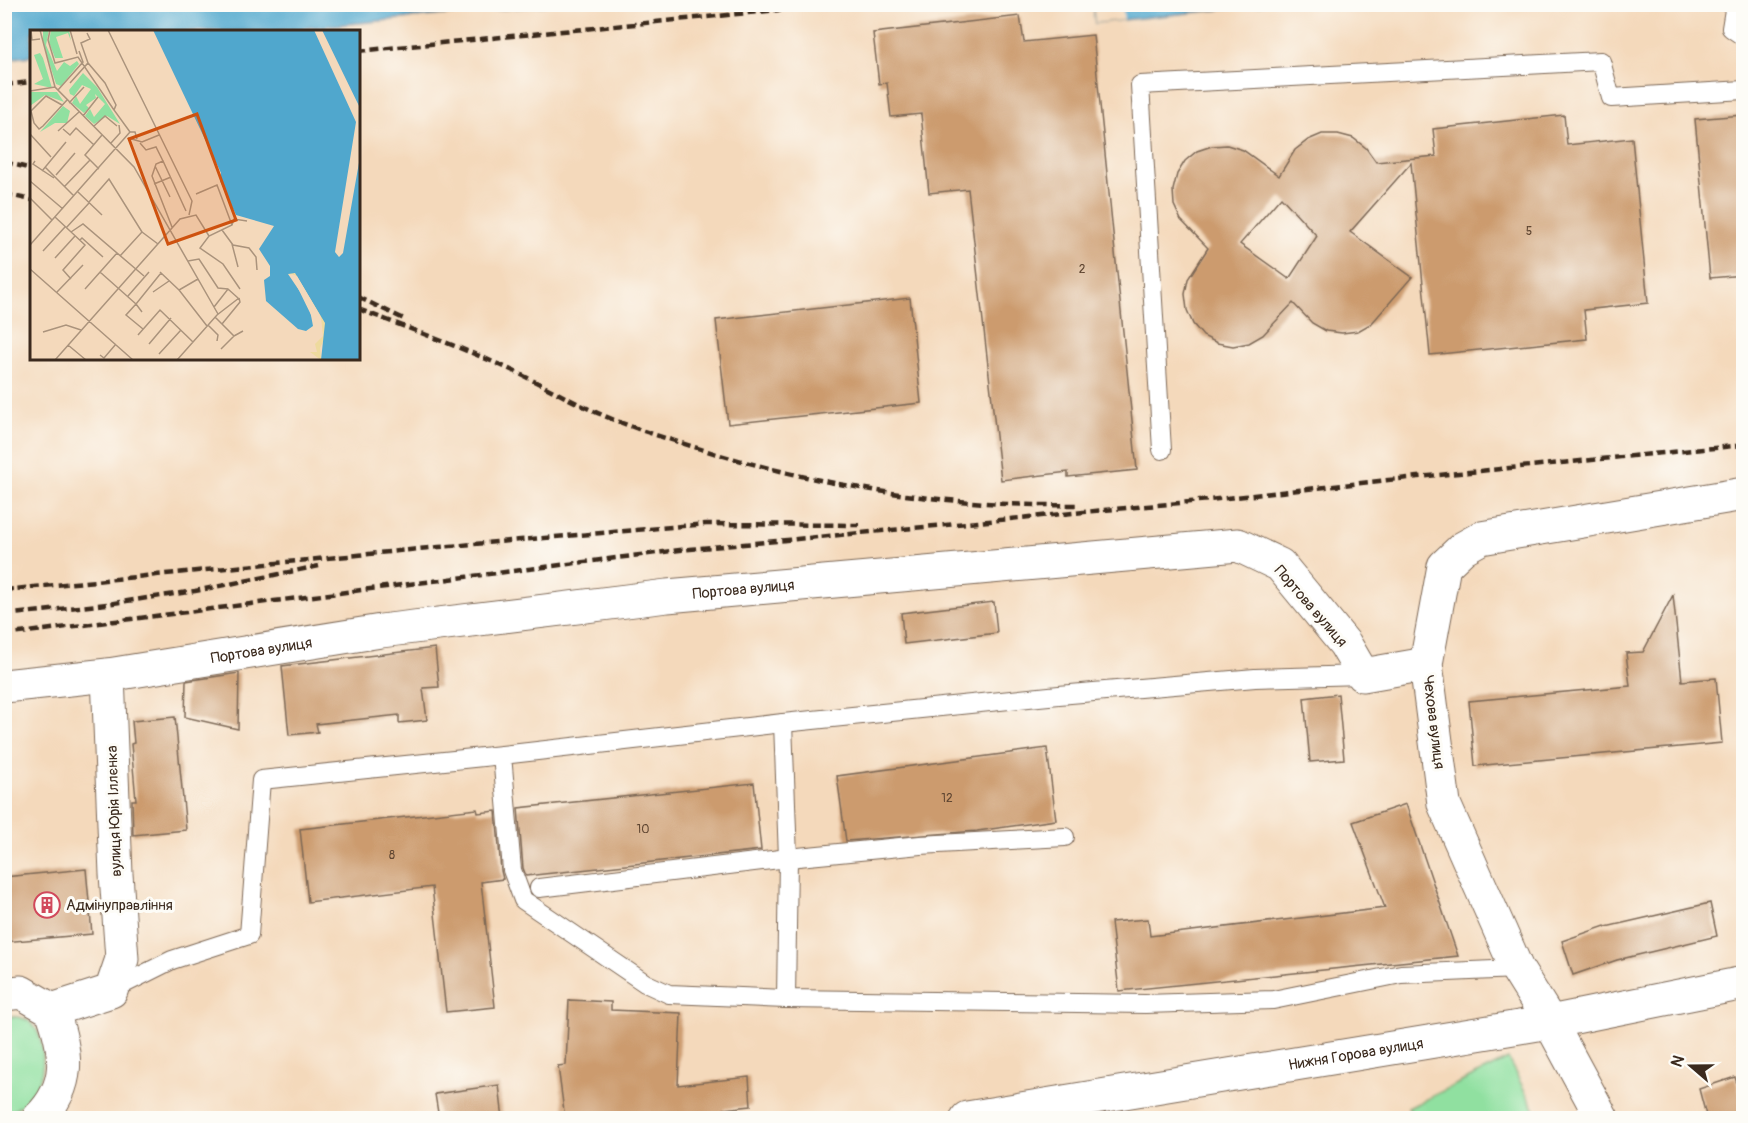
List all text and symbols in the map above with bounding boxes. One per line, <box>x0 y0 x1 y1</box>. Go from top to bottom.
inset map <box>30 30 360 360</box>
house number: 5 <box>1526 224 1532 239</box>
house number: 2 <box>1079 262 1086 277</box>
street label: Портова вулиця <box>1270 562 1351 651</box>
street label: Портова вулиця <box>692 576 795 604</box>
street label: Портова вулиця <box>210 633 313 668</box>
street label: Чехова вулиця <box>1418 674 1449 770</box>
street label: вулиця Юрія Іллєнка <box>103 745 126 877</box>
house number: 12 <box>941 791 953 806</box>
house number: 10 <box>637 822 649 837</box>
house number: 8 <box>389 848 395 863</box>
building icon: Адмінуправління <box>32 890 62 920</box>
place label: Адмінуправління <box>66 896 173 915</box>
street label: Нижня Горова вулиця <box>1287 1034 1425 1075</box>
north arrow <box>1661 1036 1721 1096</box>
text: N <box>1667 1053 1689 1070</box>

